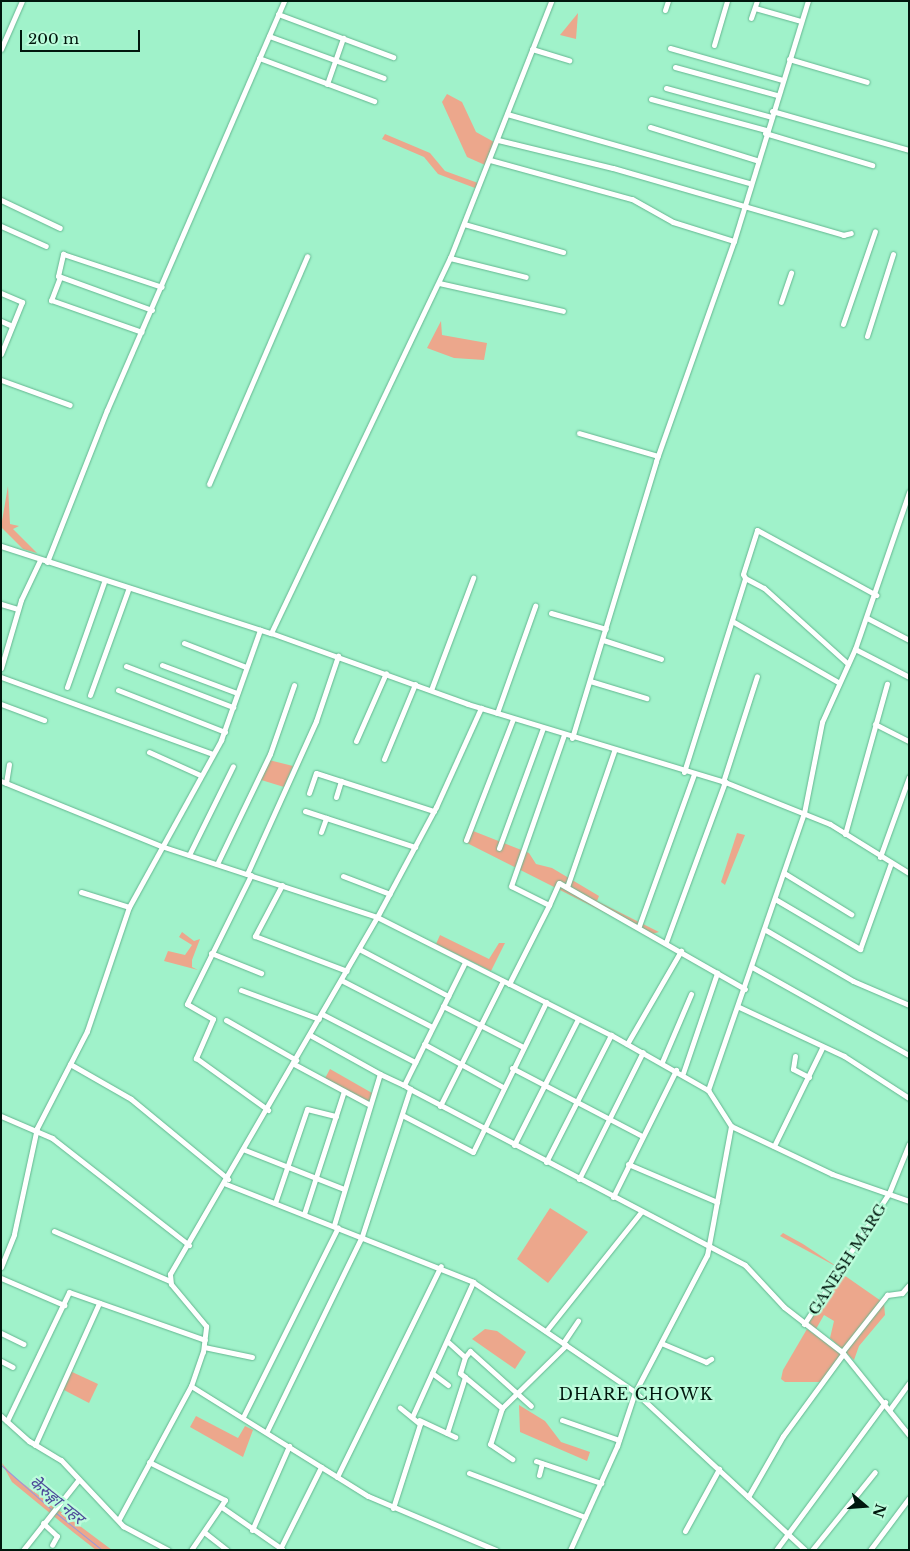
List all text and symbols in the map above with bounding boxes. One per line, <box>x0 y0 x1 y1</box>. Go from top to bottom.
scale bar <box>22 20 142 52</box>
text: 200 m <box>28 29 79 48</box>
street label: GANESH MARG <box>804 1200 890 1318</box>
district label: DHARE CHOWK <box>557 1384 715 1404</box>
water label: केेरुङ्गा नहर <box>26 1472 88 1528</box>
north arrow <box>840 1481 890 1531</box>
text: N <box>869 1502 890 1520</box>

